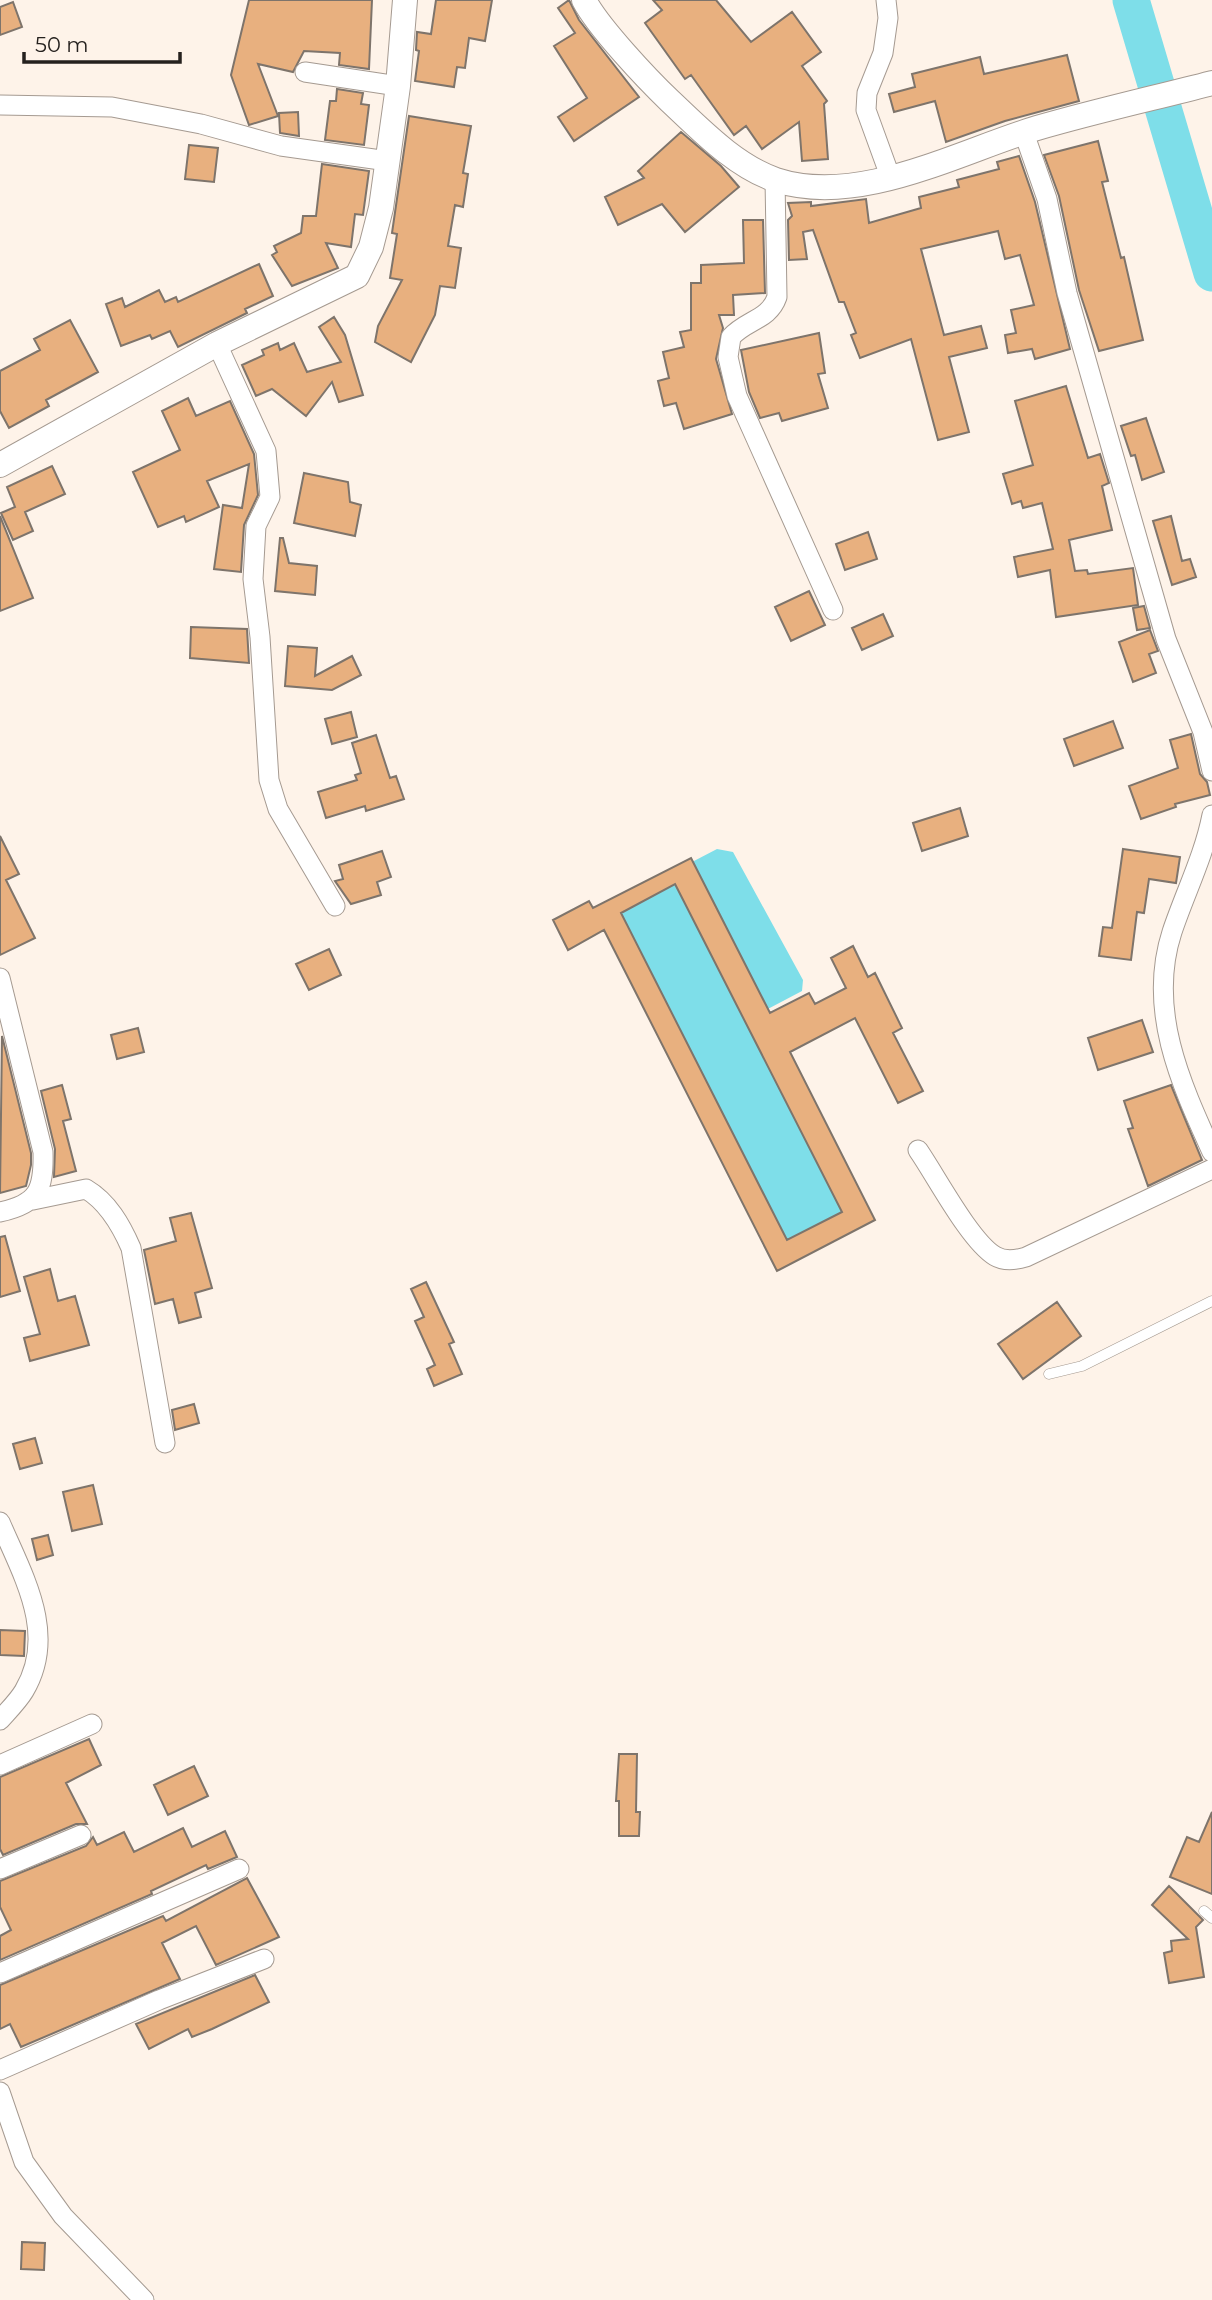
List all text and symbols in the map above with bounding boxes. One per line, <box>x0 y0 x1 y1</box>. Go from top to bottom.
scale bar <box>24 21 180 65</box>
text: 50 m <box>35 32 89 57</box>

